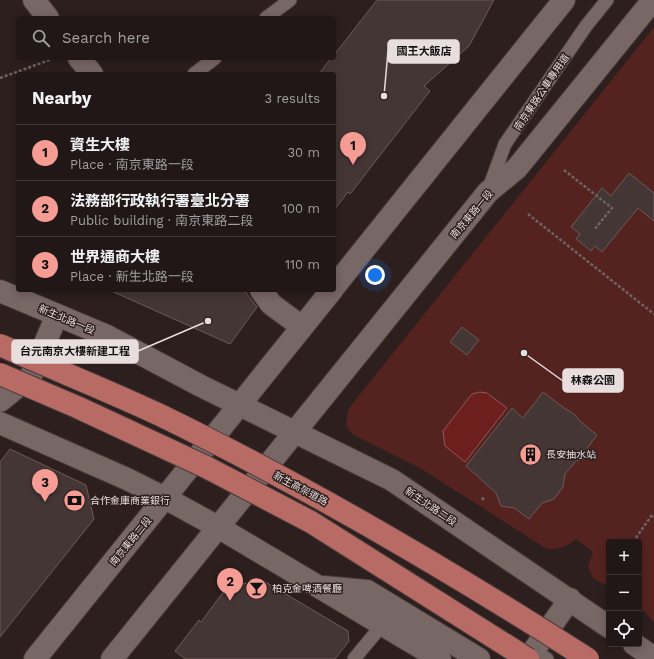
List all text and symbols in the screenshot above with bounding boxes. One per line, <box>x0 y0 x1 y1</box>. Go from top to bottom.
search box <box>16 16 336 60</box>
icon: search <box>30 27 52 49</box>
text: Search here <box>62 29 150 47</box>
callout: 國王大飯店 <box>388 40 459 63</box>
text: 國王大飯店 <box>397 45 452 58</box>
street label: 南京東路公車專用道 <box>512 52 571 133</box>
text: Nearby <box>32 88 91 108</box>
text: 3 results <box>265 91 320 106</box>
pin: 1 <box>340 132 366 165</box>
text: 資生大樓 <box>70 136 130 154</box>
text: 1 <box>42 145 48 160</box>
text: 30 m <box>288 145 320 160</box>
text: Place · 南京東路一段 <box>70 157 194 172</box>
street label: 南京東路一段 <box>448 188 495 241</box>
text: 法務部行政執行署臺北分署 <box>70 192 250 210</box>
text: 2 <box>41 201 49 216</box>
text: 100 m <box>282 201 320 216</box>
text: Public building · 南京東路二段 <box>70 213 253 228</box>
text: 世界通商大樓 <box>70 248 160 266</box>
text: 3 <box>41 257 49 272</box>
text: 110 m <box>285 257 320 272</box>
your location <box>365 265 385 285</box>
text: Place · 新生北路一段 <box>70 269 194 284</box>
street label: 新生北路一段 <box>37 303 97 336</box>
callout: 台元南京大樓新建工程 <box>12 340 138 363</box>
text: 台元南京大樓新建工程 <box>20 345 130 358</box>
callout: 林森公園 <box>563 369 623 392</box>
text: 林森公園 <box>571 374 615 387</box>
building icon: 長安抽水站 <box>518 441 544 467</box>
place label: 長安抽水站 <box>546 449 596 460</box>
pin: 3 <box>32 469 58 502</box>
street label: 新生高架道路 <box>272 470 330 507</box>
street label: 新生北路二段 <box>403 485 459 528</box>
bank icon: 合作金庫商業銀行 <box>62 487 88 513</box>
place label: 合作金庫商業銀行 <box>90 495 170 506</box>
street label: 南京東路二段 <box>107 515 154 568</box>
map controls <box>606 539 642 647</box>
button: + <box>606 539 642 575</box>
pin: 2 <box>217 568 243 601</box>
bar icon: 柏克金啤酒餐廳 <box>244 575 270 601</box>
button: − <box>606 575 642 611</box>
place label: 柏克金啤酒餐廳 <box>272 583 342 594</box>
button: locate <box>606 611 642 647</box>

